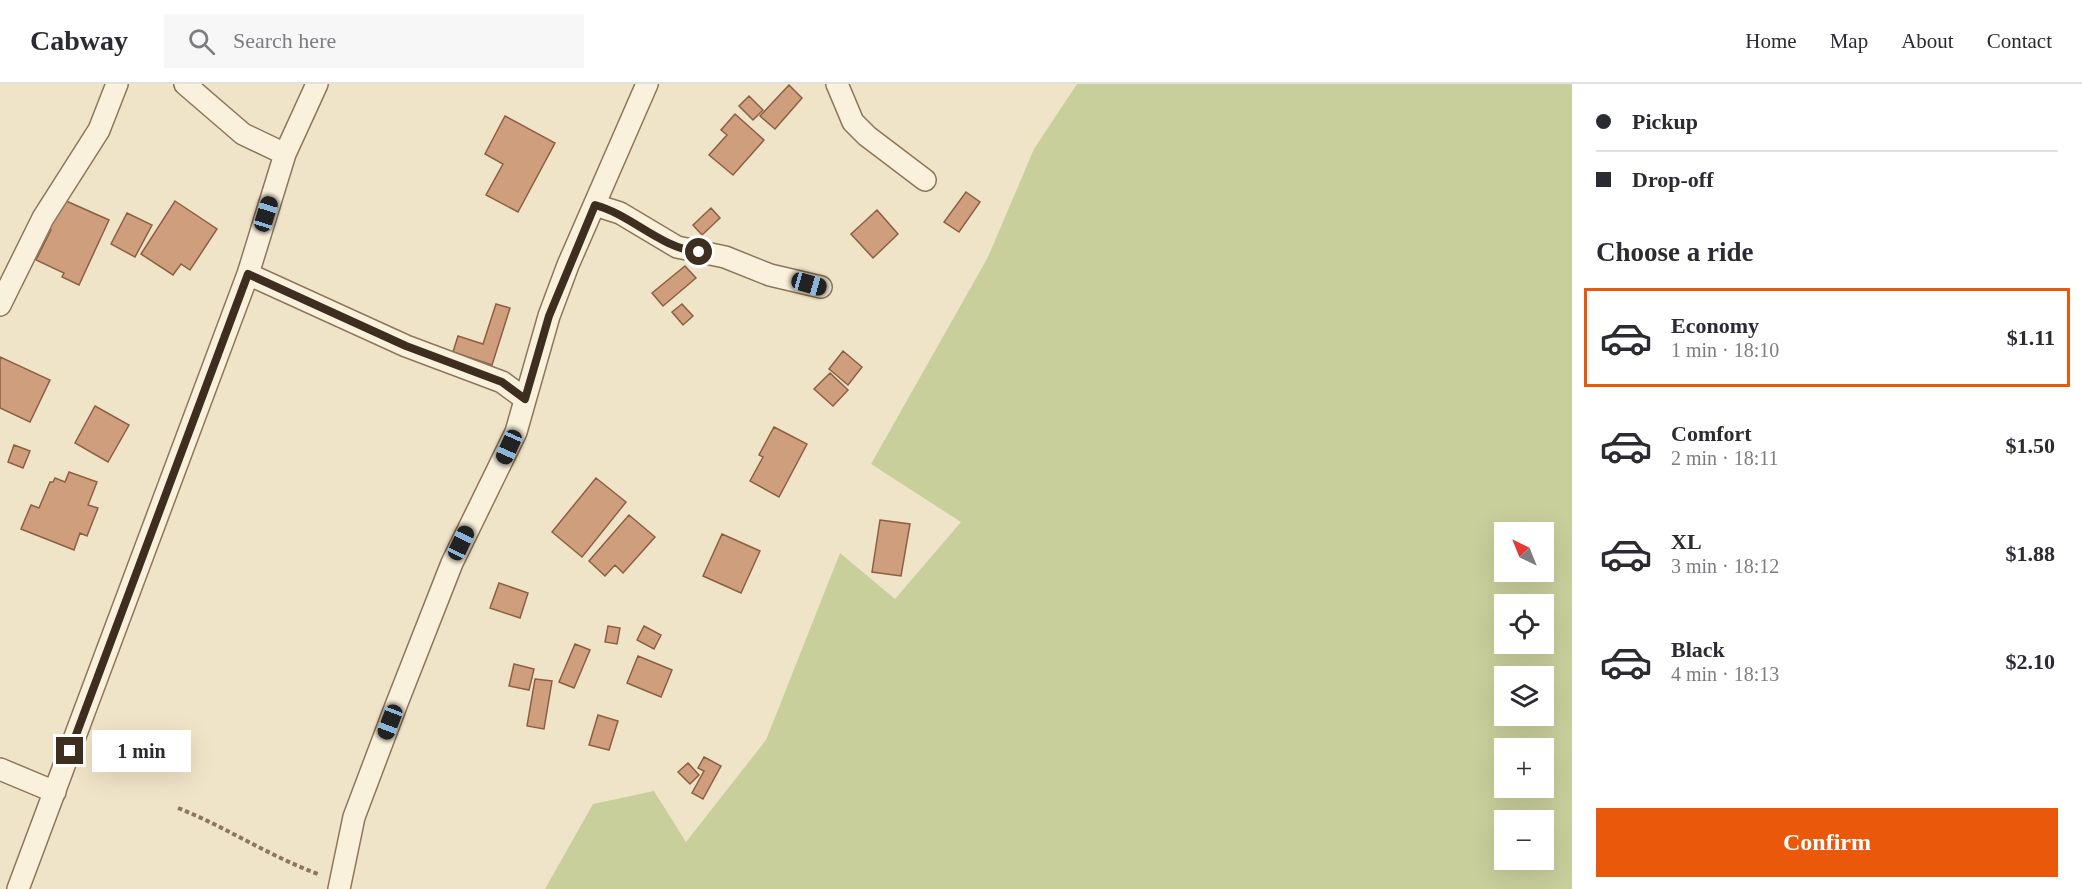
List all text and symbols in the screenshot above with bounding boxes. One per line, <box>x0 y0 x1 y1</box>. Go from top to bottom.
search box <box>164 14 584 68</box>
text: Cabway <box>30 25 128 56</box>
icon: search <box>185 25 218 58</box>
text: Search here <box>233 28 336 53</box>
text: Home <box>1745 29 1797 53</box>
text: Map <box>1830 29 1868 53</box>
text: About <box>1901 29 1954 53</box>
text: Contact <box>1987 29 2052 53</box>
text: Pickup <box>1632 109 1698 134</box>
text: Drop-off <box>1632 167 1713 192</box>
car <box>252 194 280 234</box>
text: Choose a ride <box>1596 237 1754 267</box>
route start <box>685 238 712 265</box>
car <box>789 270 829 298</box>
icon: car <box>1599 311 1653 365</box>
text: Economy <box>1671 313 1759 338</box>
text: $1.11 <box>2007 325 2055 350</box>
text: 1 min · 18:10 <box>1671 339 1779 361</box>
icon: car <box>1599 419 1653 473</box>
text: Comfort <box>1671 421 1752 446</box>
car <box>493 427 525 467</box>
text: $1.50 <box>2006 433 2055 458</box>
text: 2 min · 18:11 <box>1671 447 1779 469</box>
north arrow <box>1494 522 1554 582</box>
map controls <box>1494 522 1554 870</box>
car <box>445 523 477 563</box>
icon: car <box>1599 527 1653 581</box>
text: XL <box>1671 529 1702 554</box>
text: $1.88 <box>2006 541 2055 566</box>
text: 3 min · 18:12 <box>1671 555 1779 577</box>
button: locate <box>1494 594 1554 654</box>
icon: car <box>1599 635 1653 689</box>
text: Black <box>1671 637 1725 662</box>
text: $2.10 <box>2006 649 2055 674</box>
text: 4 min · 18:13 <box>1671 663 1779 685</box>
button: layers <box>1494 666 1554 726</box>
car <box>375 702 405 742</box>
callout: 1 min <box>91 730 190 772</box>
route end <box>56 737 83 764</box>
button: + <box>1494 738 1554 798</box>
text: 1 min <box>117 740 166 762</box>
button: Confirm <box>1596 808 2058 877</box>
button: − <box>1494 810 1554 870</box>

